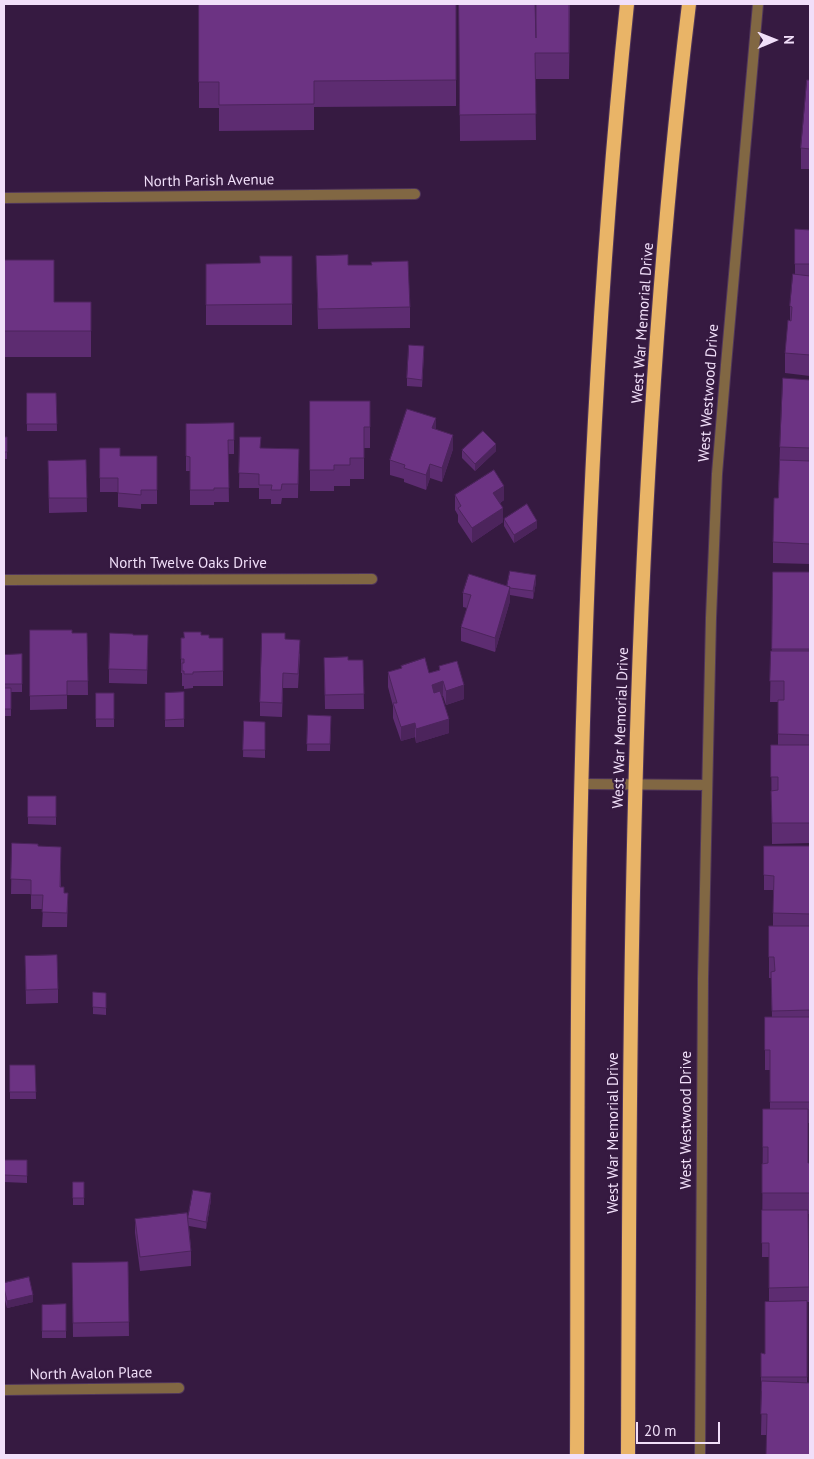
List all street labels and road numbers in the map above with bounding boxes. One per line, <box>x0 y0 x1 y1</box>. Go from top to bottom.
street label: North Parish Avenue <box>143 171 275 191</box>
street label: West War Memorial Drive <box>628 242 658 404</box>
street label: West Westwood Drive <box>695 323 723 463</box>
street label: North Twelve Oaks Drive <box>109 555 267 573</box>
street label: West War Memorial Drive <box>609 647 633 809</box>
street label: West Westwood Drive <box>678 1051 696 1189</box>
street label: West War Memorial Drive <box>605 1052 623 1214</box>
street label: North Avalon Place <box>29 1364 153 1384</box>

